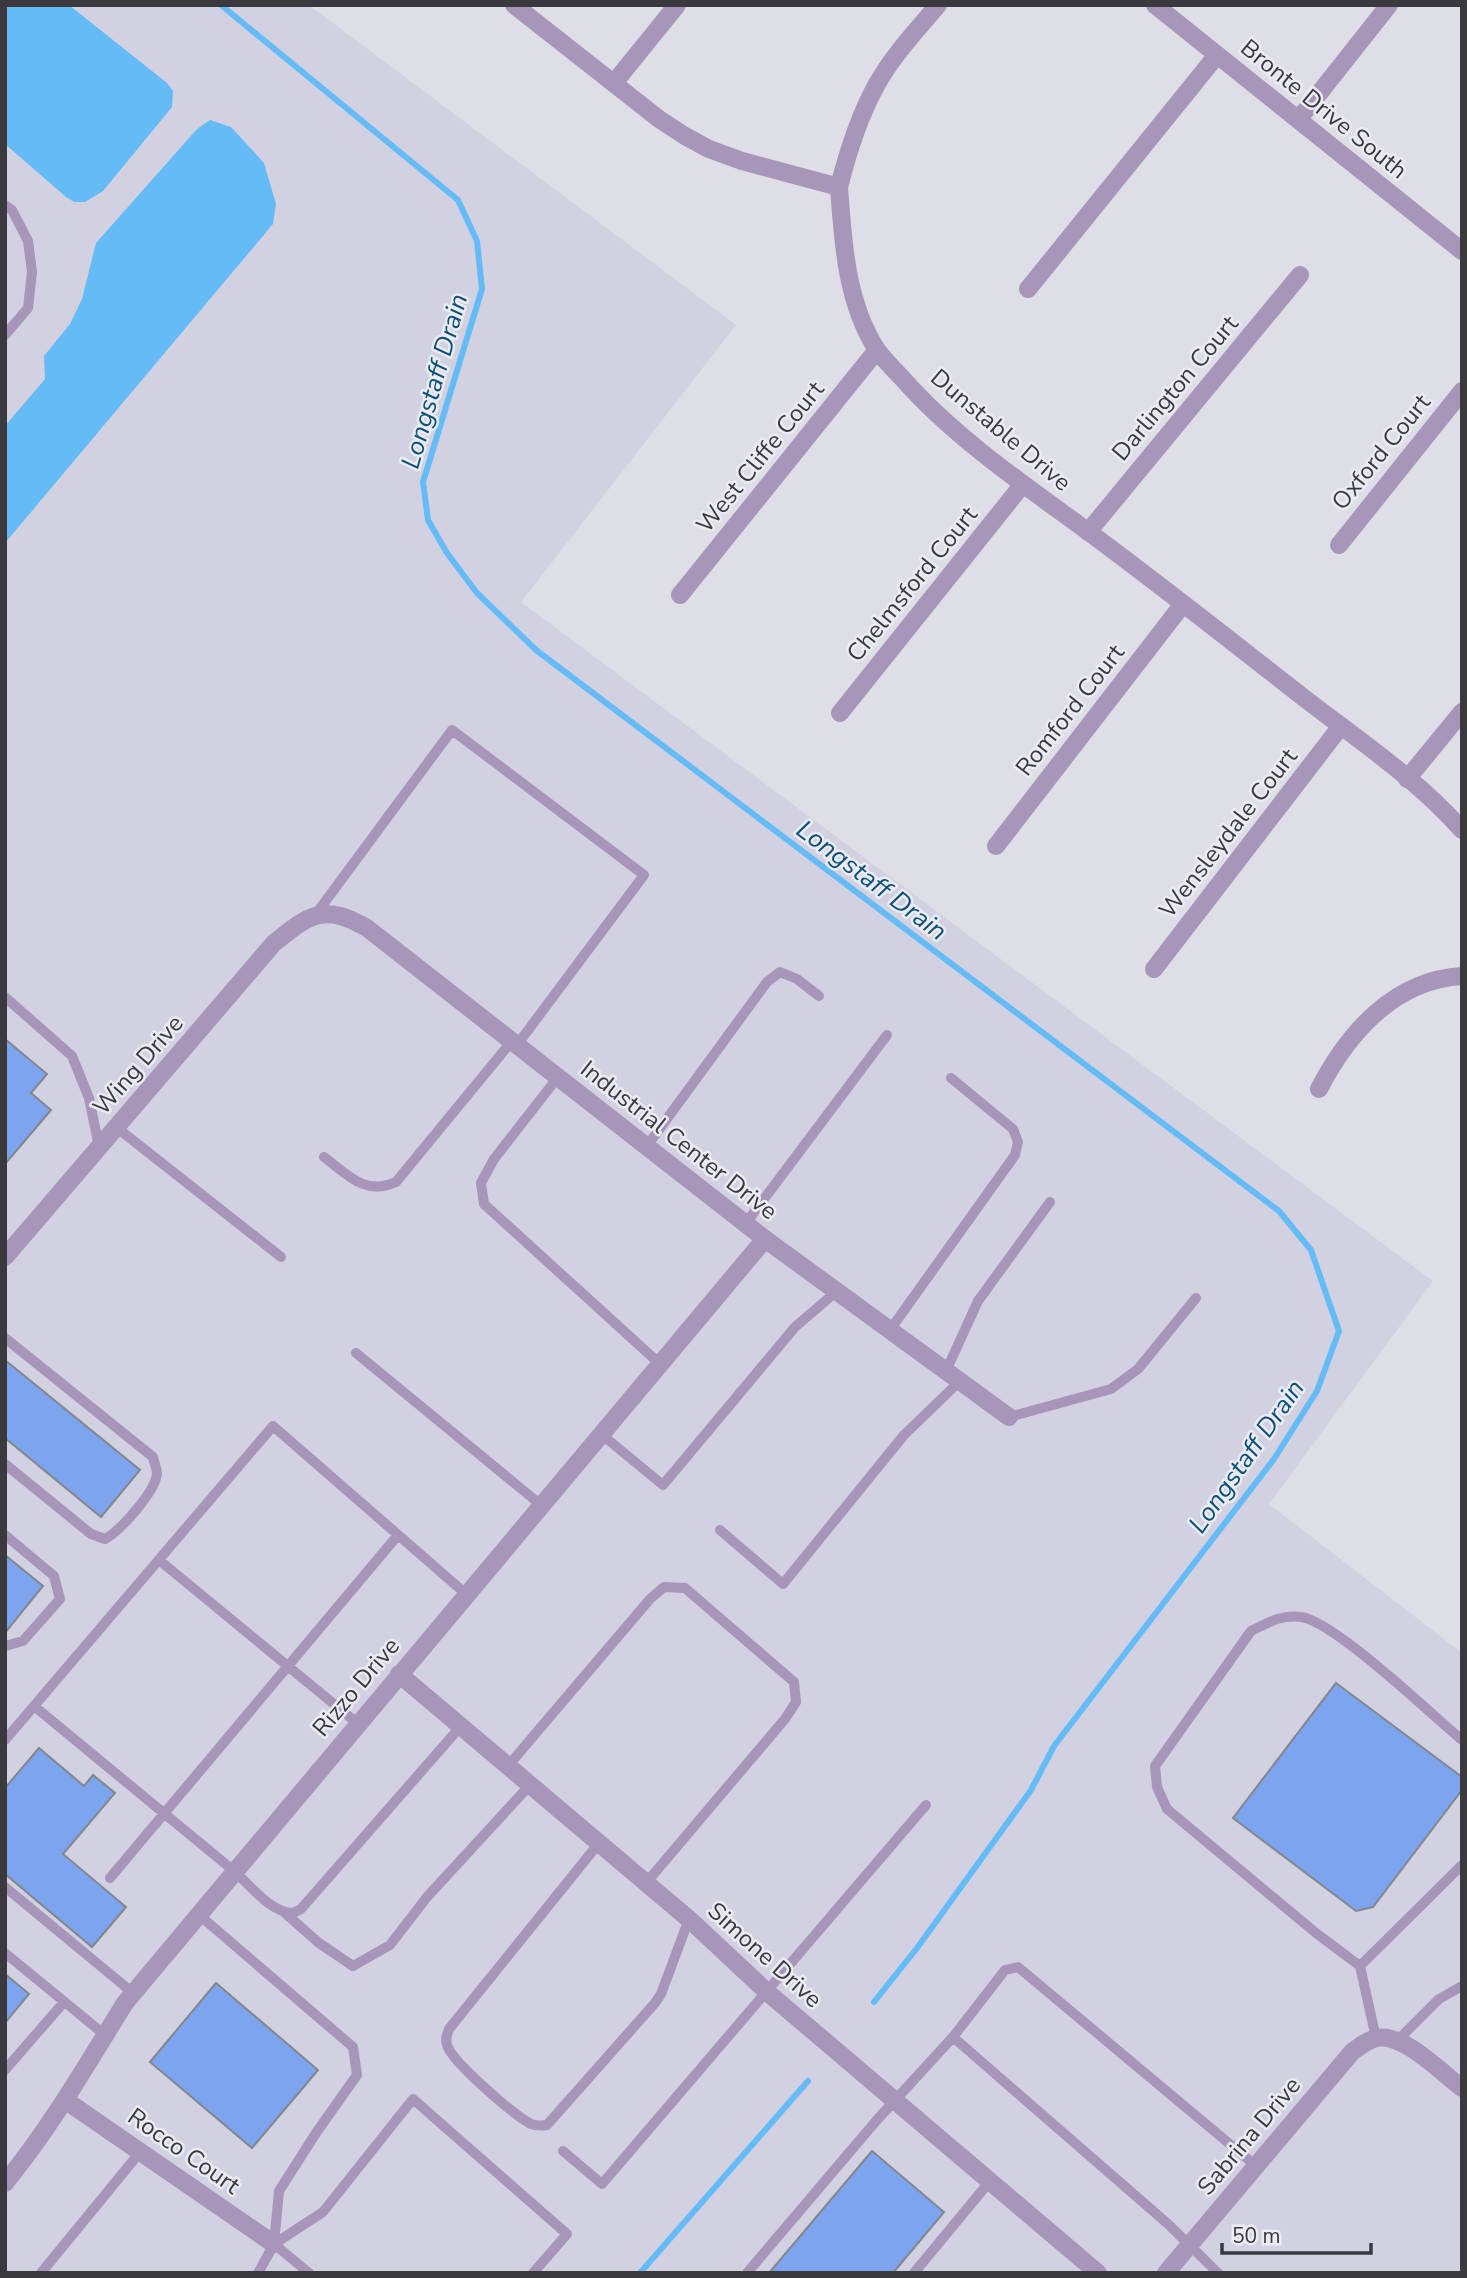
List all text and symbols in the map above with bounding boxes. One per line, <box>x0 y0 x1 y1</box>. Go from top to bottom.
street label: Bronte Drive South <box>1234 32 1414 186</box>
water label: Longstaff Drain <box>393 290 476 473</box>
street label: Darlington Court <box>1105 308 1246 467</box>
street label: Dunstable Drive <box>924 362 1078 498</box>
street label: West Cliffe Court <box>689 374 832 540</box>
street label: Oxford Court <box>1324 387 1438 517</box>
street label: Chelmsford Court <box>839 499 985 668</box>
street label: Romford Court <box>1008 637 1132 783</box>
street label: Wensleydale Court <box>1152 741 1305 924</box>
water label: Longstaff Drain <box>789 812 954 949</box>
street label: Wing Drive <box>86 1008 190 1122</box>
street label: Industrial Center Drive <box>574 1053 784 1227</box>
water label: Longstaff Drain <box>1180 1372 1312 1540</box>
street label: Rizzo Drive <box>305 1631 407 1743</box>
street label: Simone Drive <box>701 1895 829 2015</box>
street label: Sabrina Drive <box>1190 2070 1308 2202</box>
street label: Rocco Court <box>122 2101 247 2202</box>
scale bar <box>1222 2212 1371 2256</box>
text: 50 m <box>1232 2222 1281 2250</box>

